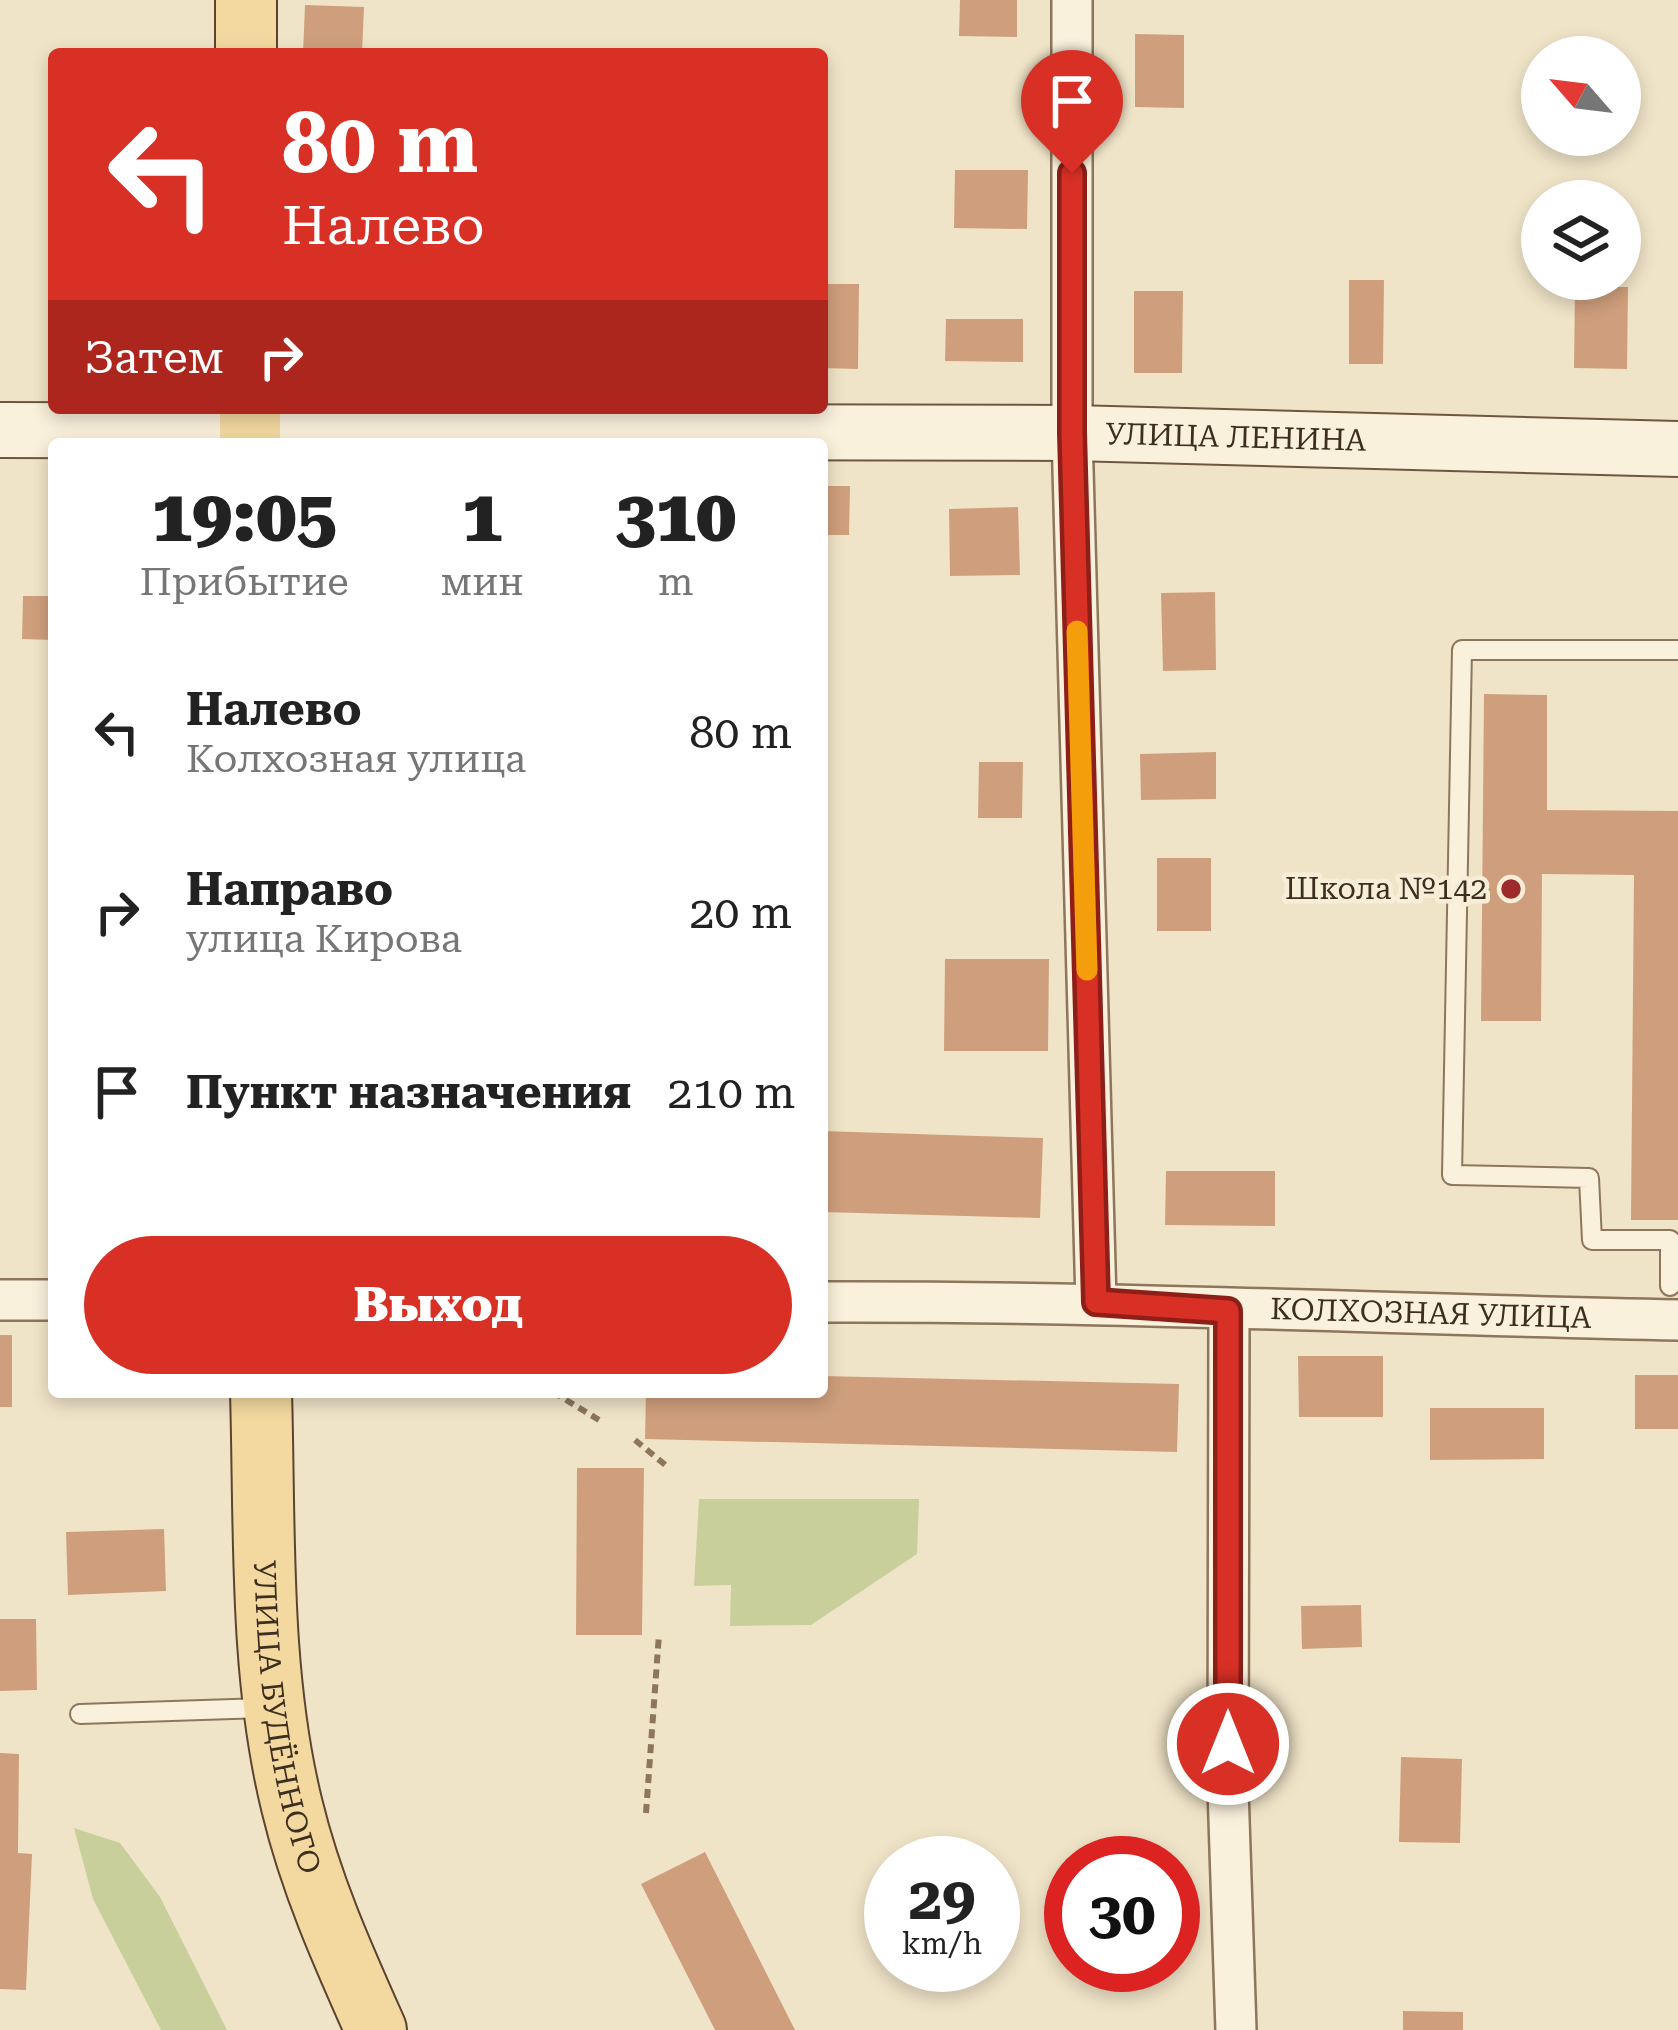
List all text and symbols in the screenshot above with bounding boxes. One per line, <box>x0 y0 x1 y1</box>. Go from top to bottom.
north arrow <box>1521 36 1641 156</box>
map controls <box>1521 36 1641 300</box>
pin <box>1021 50 1123 173</box>
icon: arrive <box>1039 68 1105 134</box>
text: 80 m <box>282 94 478 192</box>
icon: left <box>84 96 240 252</box>
button: layers <box>1521 180 1641 300</box>
text: Налево <box>282 194 485 257</box>
icon: right <box>248 324 314 390</box>
text: Затем <box>84 331 224 384</box>
street label: УЛИЦА ЛЕНИНА <box>1105 416 1367 458</box>
text: 19:05 <box>152 474 337 559</box>
text: 1 <box>462 474 502 559</box>
text: 310 <box>615 474 736 559</box>
text: Прибытие <box>140 559 349 605</box>
text: мин <box>440 559 524 605</box>
text: m <box>658 559 694 605</box>
text: Налево <box>186 683 362 736</box>
icon: left <box>84 699 150 765</box>
text: 80 m <box>689 706 792 759</box>
text: Колхозная улица <box>186 736 526 782</box>
text: Направо <box>186 863 393 916</box>
place label: Школа №142 <box>1285 871 1487 906</box>
marker: Школа №142 <box>1498 876 1524 902</box>
icon: right <box>84 879 150 945</box>
text: 20 m <box>689 886 792 939</box>
text: улица Кирова <box>186 916 462 962</box>
icon: arrive <box>84 1059 150 1125</box>
text: Пункт назначения <box>186 1066 631 1119</box>
text: 210 m <box>667 1066 795 1119</box>
button: Выход <box>84 1236 792 1374</box>
street label: КОЛХОЗНАЯ УЛИЦА <box>1270 1291 1592 1335</box>
street label: УЛИЦА БУДЁННОГО <box>247 1560 329 1878</box>
position arrow <box>1165 1681 1291 1807</box>
speed limit sign: 30 <box>1044 1836 1200 1992</box>
text: 29 <box>908 1863 976 1934</box>
text: km/h <box>902 1926 982 1961</box>

